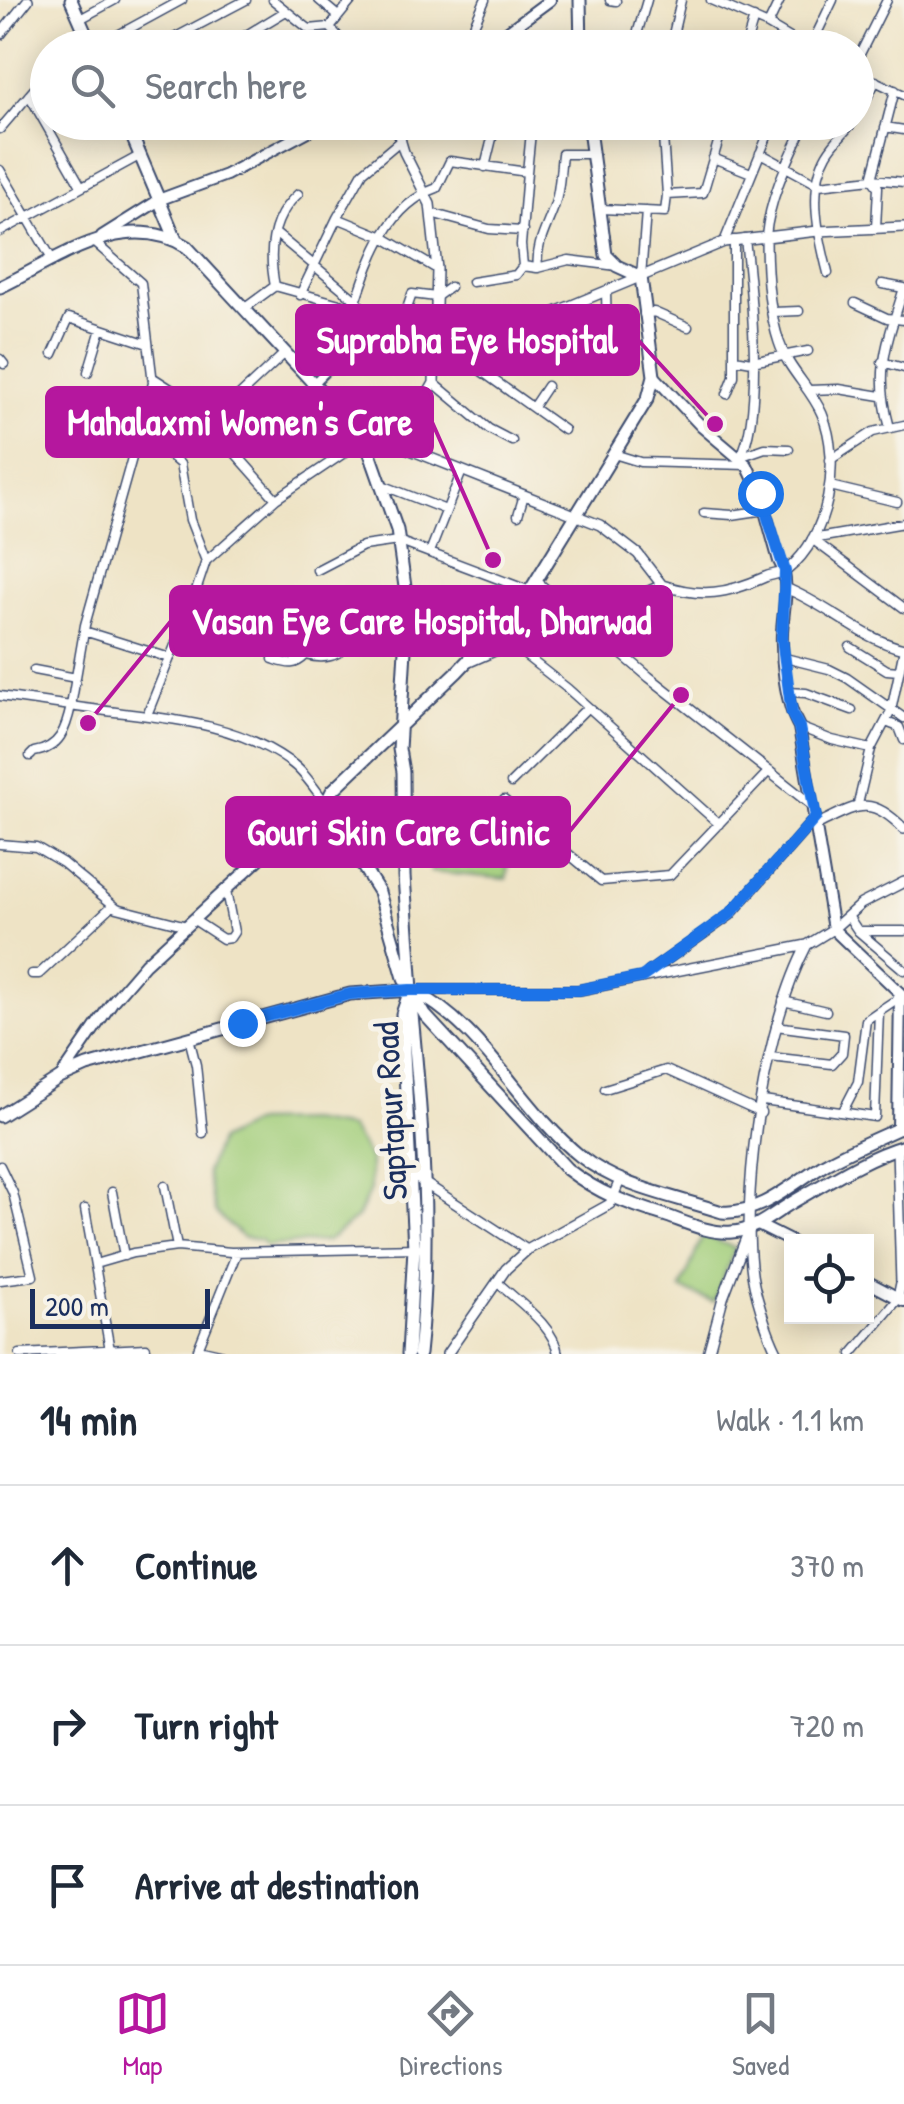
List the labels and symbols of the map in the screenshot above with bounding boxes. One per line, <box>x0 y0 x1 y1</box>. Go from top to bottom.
callout: Suprabha Eye Hospital <box>297 306 638 374</box>
text: Suprabha Eye Hospital <box>317 313 618 366</box>
callout: Mahalaxmi Women's Care <box>47 388 432 456</box>
text: Mahalaxmi Women's Care <box>67 395 413 447</box>
route start <box>738 471 784 517</box>
callout: Vasan Eye Care Hospital, Dharwad <box>171 587 671 655</box>
text: Vasan Eye Care Hospital, Dharwad <box>191 594 651 647</box>
callout: Gouri Skin Care Clinic <box>227 798 569 866</box>
text: Gouri Skin Care Clinic <box>247 805 550 857</box>
route end <box>220 1001 266 1047</box>
street label: Saptapur Road <box>362 1021 418 1201</box>
scale bar <box>30 1284 210 1328</box>

